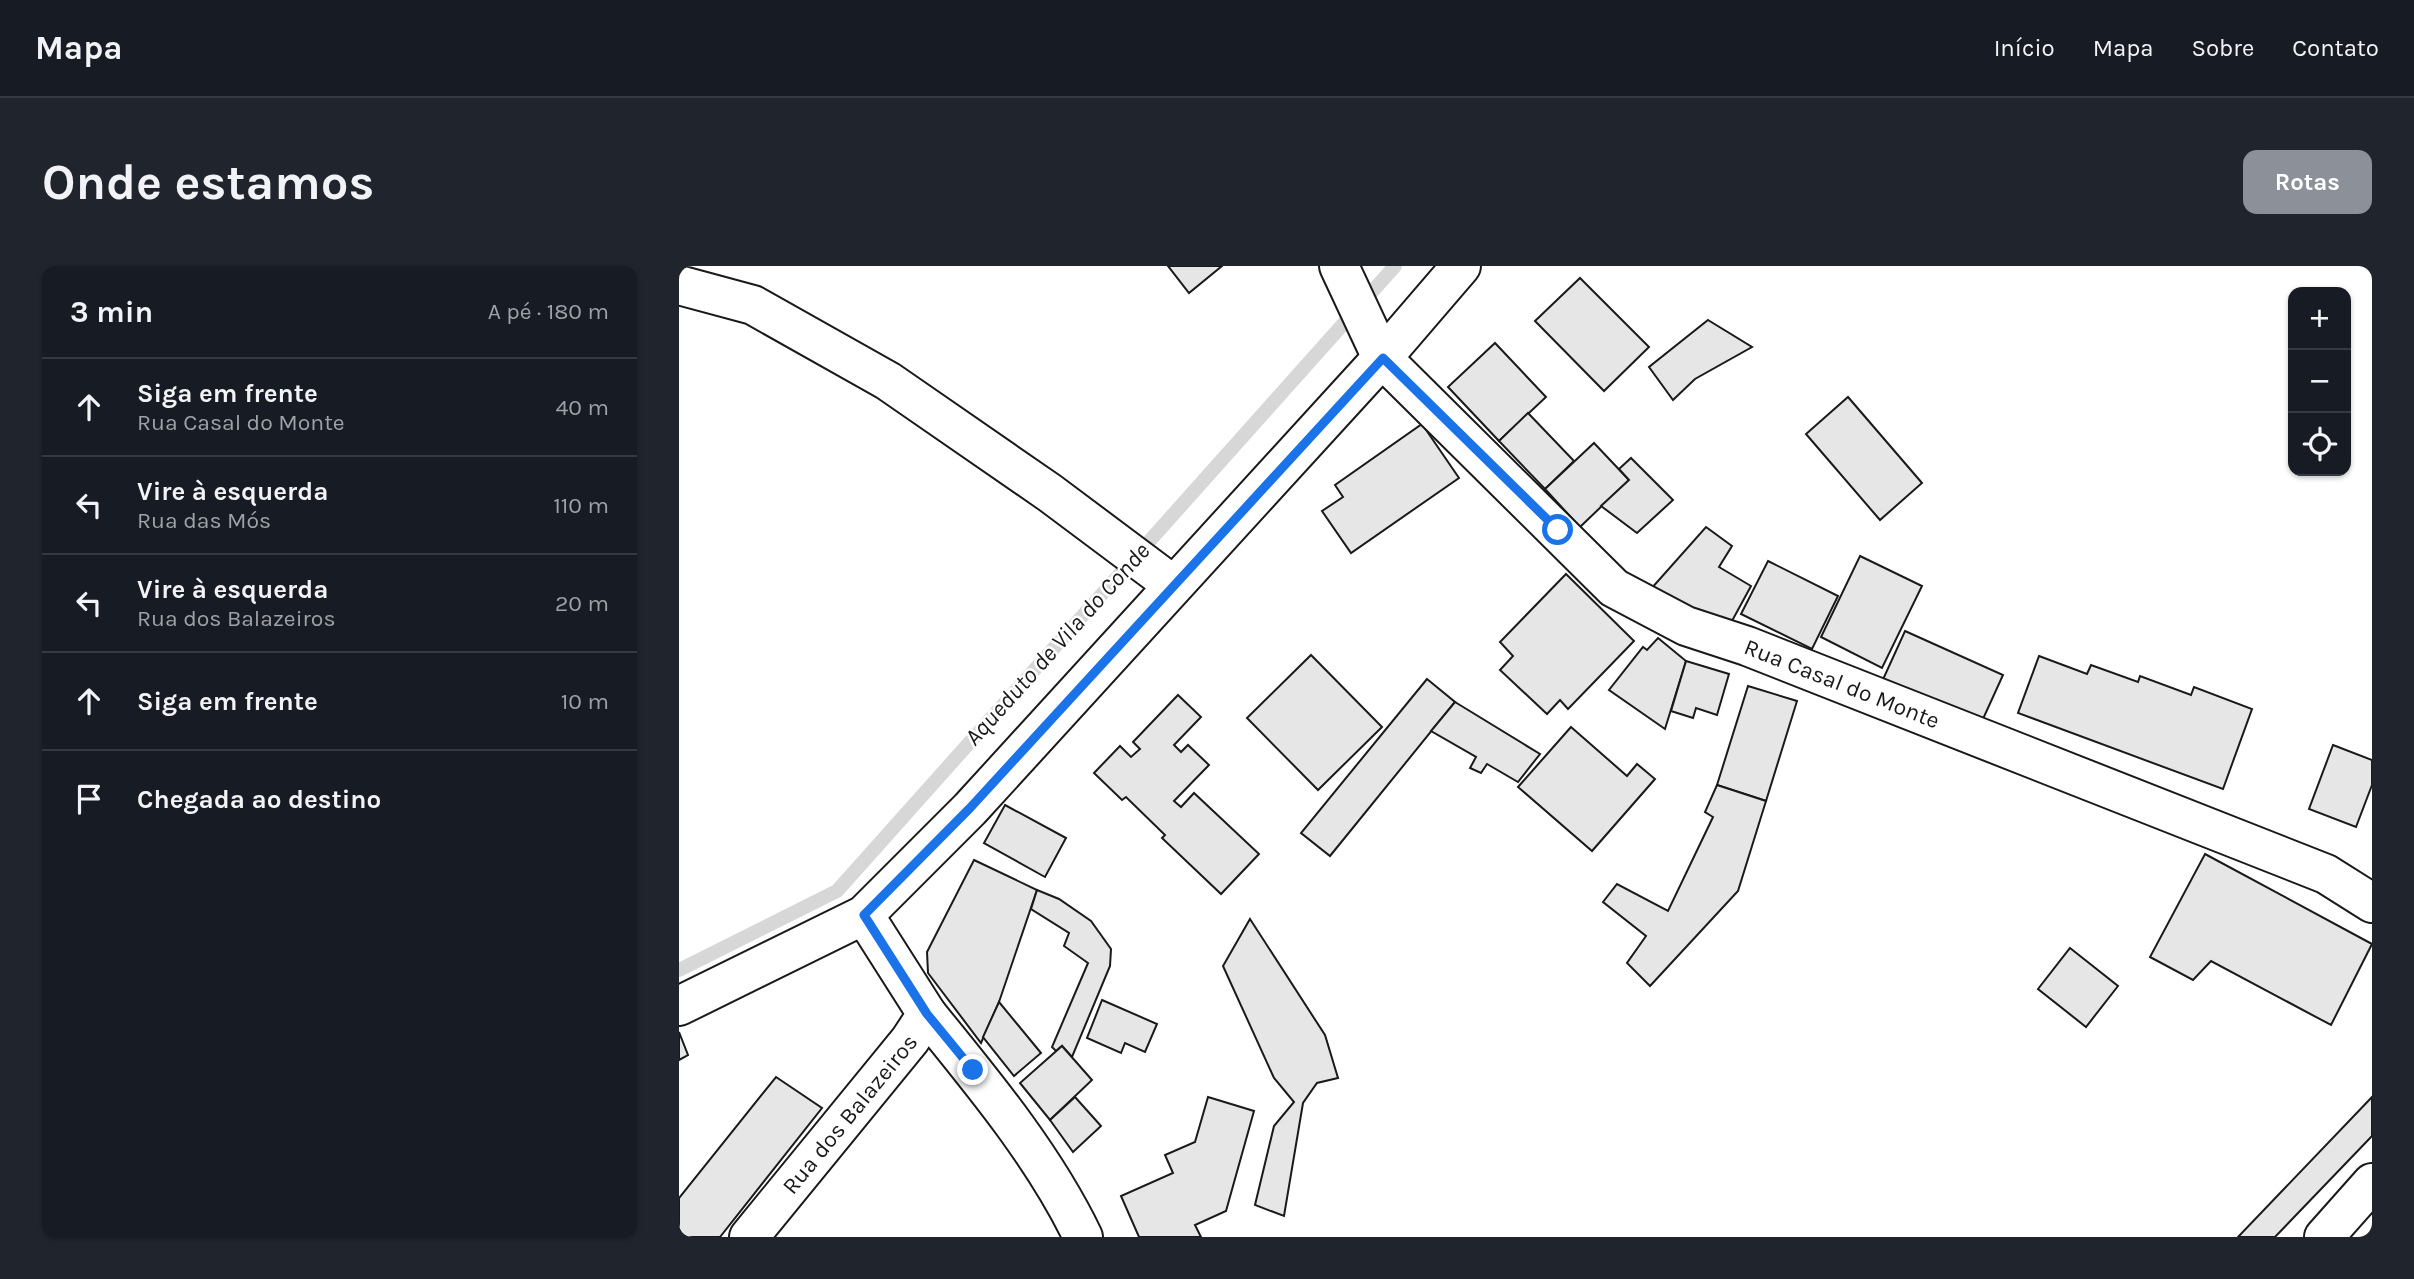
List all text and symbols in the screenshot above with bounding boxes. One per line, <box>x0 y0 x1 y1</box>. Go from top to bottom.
text: Mapa <box>35 29 123 67</box>
text: Início <box>1994 34 2055 62</box>
text: Mapa <box>2093 34 2153 62</box>
text: Sobre <box>2191 34 2254 62</box>
text: Contato <box>2292 34 2379 62</box>
button: Rotas <box>2243 150 2372 214</box>
text: Onde estamos <box>42 154 374 211</box>
map controls <box>2288 287 2351 476</box>
button: + <box>2288 287 2351 350</box>
text: 3 min <box>70 294 153 330</box>
text: A pé · 180 m <box>488 298 609 325</box>
button: − <box>2288 350 2351 413</box>
text: Siga em frente <box>137 378 318 409</box>
icon: ahead <box>70 388 108 426</box>
text: 40 m <box>556 394 609 421</box>
text: Rua Casal do Monte <box>137 409 345 436</box>
button: locate <box>2288 413 2351 476</box>
text: Vire à esquerda <box>137 476 328 507</box>
icon: left <box>70 486 108 524</box>
text: 110 m <box>553 492 609 519</box>
text: Rua das Mós <box>137 507 271 534</box>
route start <box>1542 514 1573 545</box>
water label: Aqueduto de Vila do Conde <box>959 537 1155 751</box>
text: Vire à esquerda <box>137 574 328 605</box>
icon: left <box>70 584 108 622</box>
text: 20 m <box>555 590 609 617</box>
text: Rua dos Balazeiros <box>137 605 336 632</box>
street label: Rua Casal do Monte <box>1740 633 1944 734</box>
icon: ahead <box>70 682 108 720</box>
text: Siga em frente <box>137 686 318 717</box>
text: 10 m <box>561 688 609 715</box>
icon: arrive <box>70 780 108 818</box>
text: Chegada ao destino <box>137 784 381 815</box>
street label: Rua dos Balazeiros <box>776 1028 923 1199</box>
route end <box>957 1054 988 1085</box>

